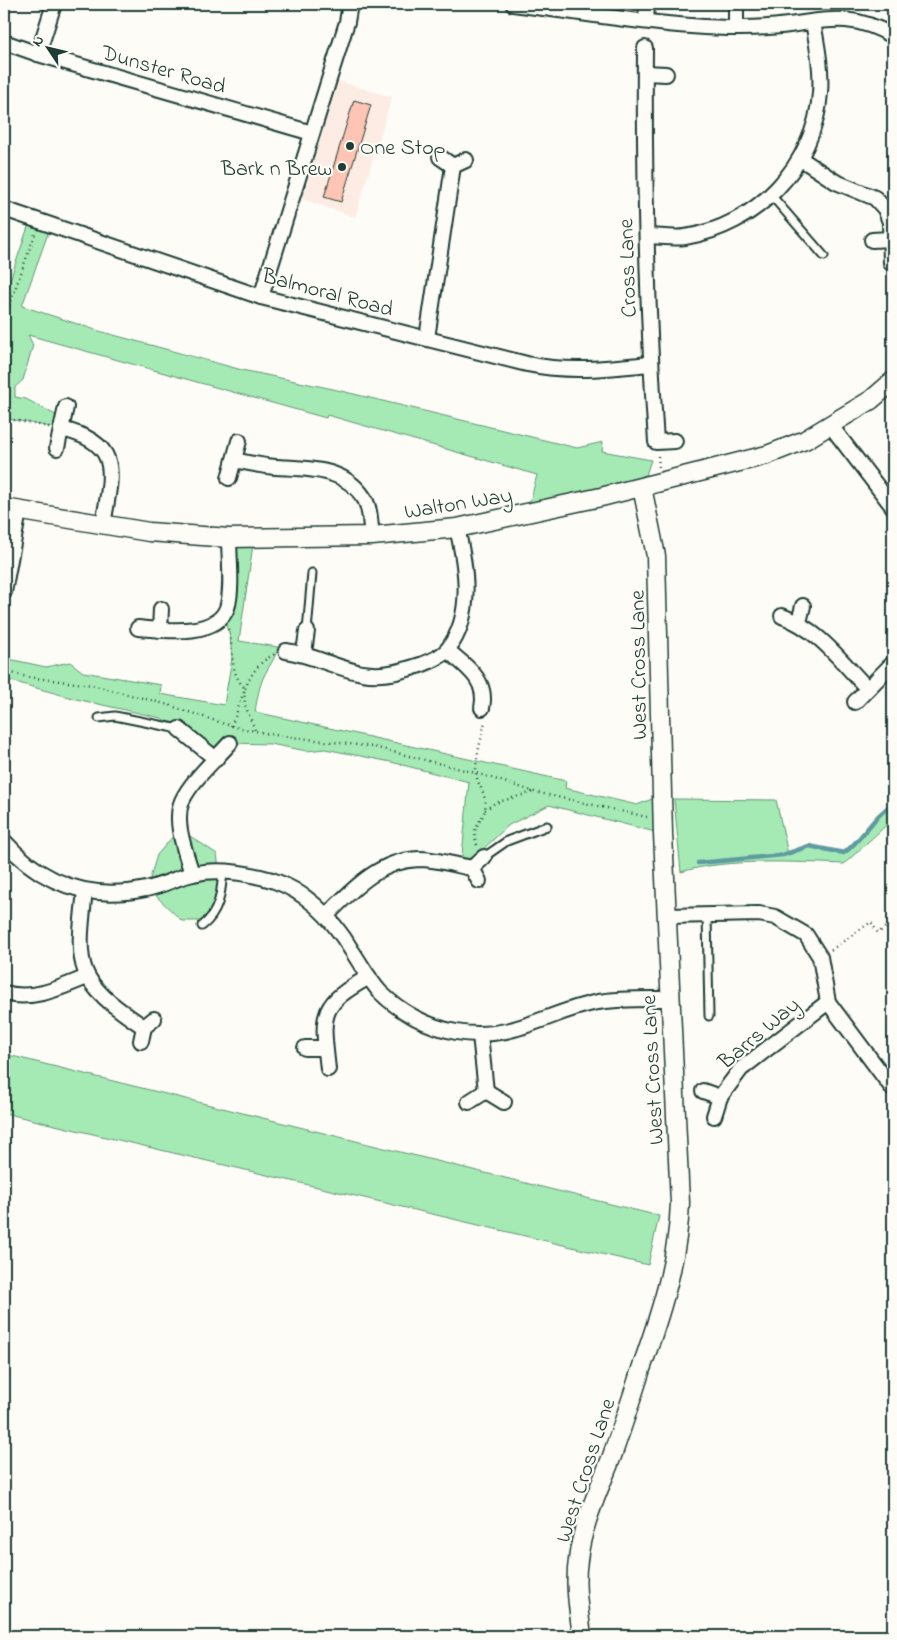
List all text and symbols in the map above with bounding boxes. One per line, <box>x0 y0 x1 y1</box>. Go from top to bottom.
north arrow <box>22 22 72 72</box>
text: N <box>27 32 50 51</box>
street label: Dunster Road <box>96 38 229 104</box>
place label: One Stop <box>360 133 446 165</box>
marker: One Stop <box>344 140 356 152</box>
place label: Bark n Brew <box>220 154 332 186</box>
marker: Bark n Brew <box>336 161 348 173</box>
street label: Cross Lane <box>611 218 647 318</box>
street label: Balmoral Road <box>257 261 396 327</box>
street label: Walton Way <box>402 481 515 530</box>
street label: West Cross Lane <box>623 590 657 740</box>
street label: Barrs Way <box>711 990 808 1080</box>
street label: West Cross Lane <box>634 994 674 1146</box>
street label: West Cross Lane <box>548 1395 625 1547</box>

